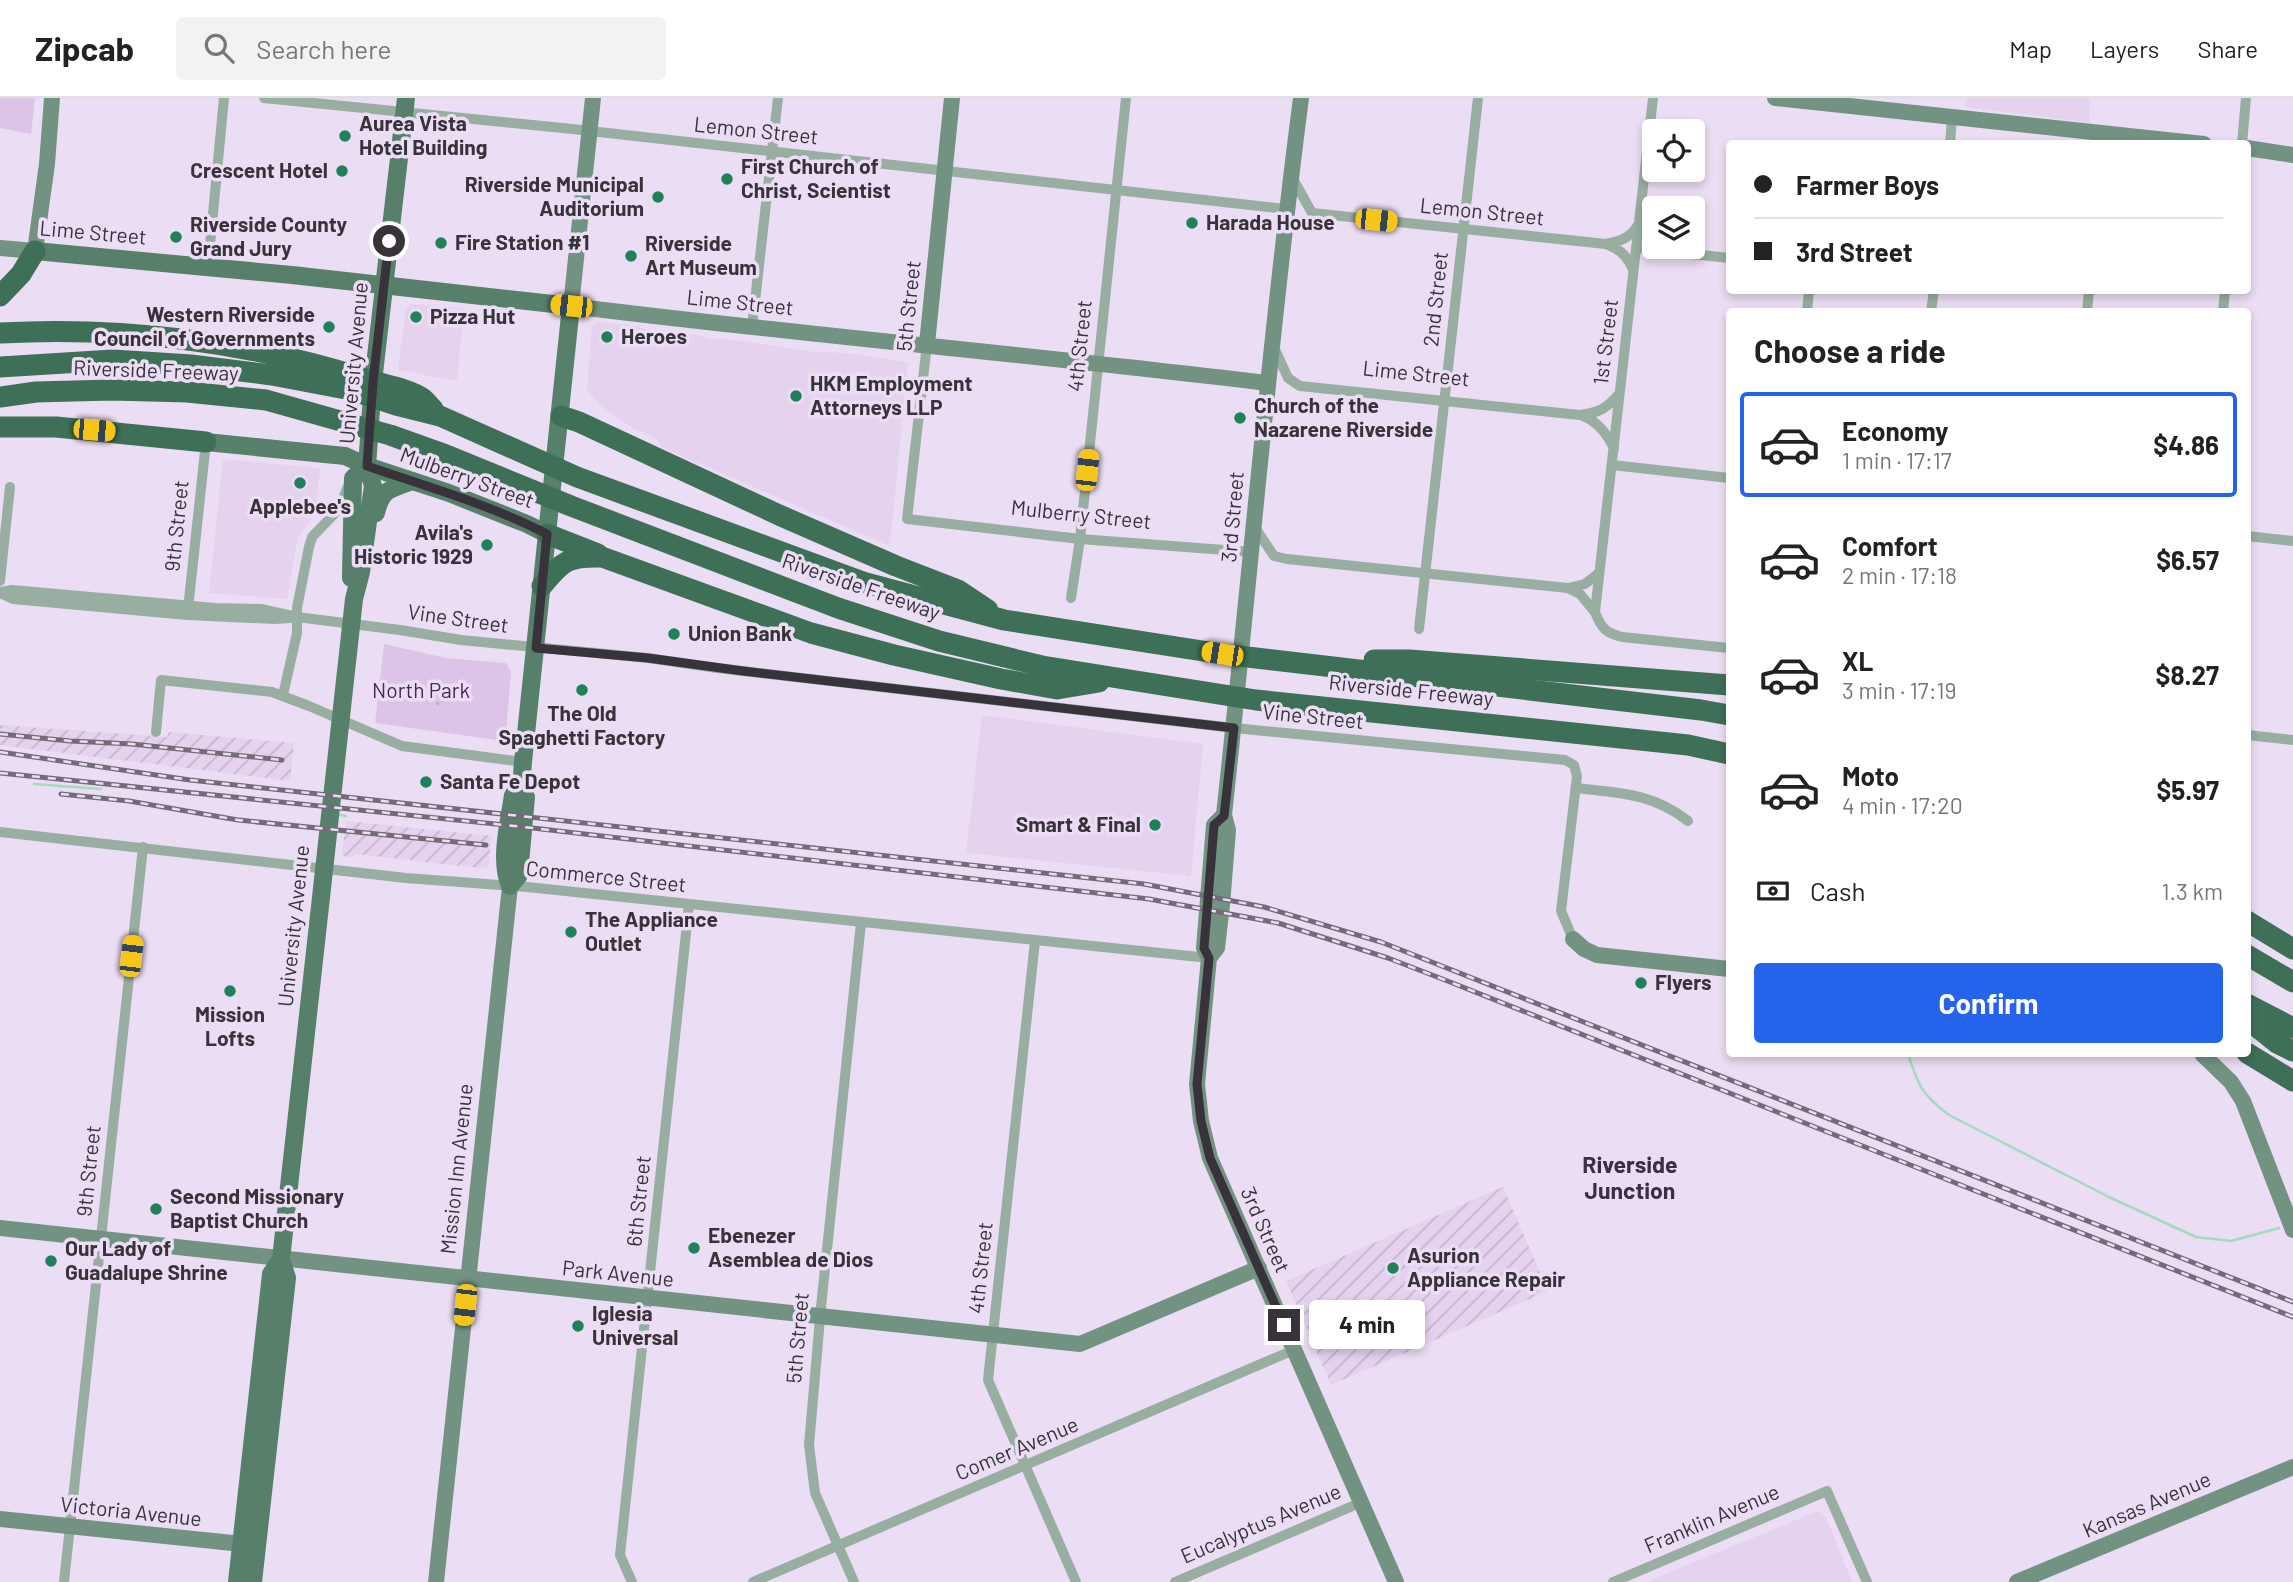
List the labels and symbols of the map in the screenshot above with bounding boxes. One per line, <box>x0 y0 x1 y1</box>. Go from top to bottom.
place label: Aurea Vista Hotel Building <box>359 110 487 159</box>
street label: Lemon Street <box>693 111 819 148</box>
marker: Aurea Vista Hotel Building <box>337 128 353 144</box>
place label: First Church of Christ, Scientist <box>741 153 891 202</box>
place label: Crescent Hotel <box>190 157 328 182</box>
marker: Crescent Hotel <box>334 163 350 179</box>
place label: Riverside Municipal Auditorium <box>465 171 644 220</box>
marker: First Church of Christ, Scientist <box>719 171 735 187</box>
marker: Riverside Municipal Auditorium <box>650 189 666 205</box>
street label: Lemon Street <box>1419 192 1545 229</box>
car <box>1355 207 1398 233</box>
place label: Harada House <box>1206 209 1335 234</box>
place label: Riverside County Grand Jury <box>190 211 348 260</box>
street label: Lime Street <box>39 214 148 249</box>
marker: Harada House <box>1184 215 1200 231</box>
route start <box>373 225 405 257</box>
marker: Riverside County Grand Jury <box>168 229 184 245</box>
place label: Fire Station #1 <box>455 229 589 254</box>
place label: Riverside Art Museum <box>645 230 757 279</box>
marker: Fire Station #1 <box>433 235 449 251</box>
marker: Riverside Art Museum <box>623 248 639 264</box>
street label: 2nd Street <box>1417 250 1452 348</box>
street label: 5th Street <box>890 259 925 353</box>
street label: University Avenue <box>333 281 372 445</box>
street label: Lime Street <box>686 283 795 320</box>
car <box>550 293 593 319</box>
street label: 1st Street <box>1587 297 1622 386</box>
street label: 4th Street <box>1061 299 1096 393</box>
place label: Western Riverside Council of Governments <box>94 301 315 350</box>
place label: Pizza Hut <box>430 303 515 328</box>
marker: Pizza Hut <box>408 309 424 325</box>
marker: Western Riverside Council of Governments <box>321 319 337 335</box>
place label: Heroes <box>621 323 687 348</box>
marker: Heroes <box>599 329 615 345</box>
street label: Riverside Freeway <box>73 354 239 385</box>
street label: Lime Street <box>1362 354 1471 391</box>
place label: HKM Employment Attorneys LLP <box>810 370 973 419</box>
marker: HKM Employment Attorneys LLP <box>788 388 804 404</box>
place label: Church of the Nazarene Riverside <box>1254 392 1433 441</box>
marker: Church of the Nazarene Riverside <box>1232 410 1248 426</box>
car <box>73 418 116 442</box>
street label: Mulberry Street <box>397 441 538 512</box>
car <box>1075 448 1100 492</box>
street label: 3rd Street <box>1215 470 1248 563</box>
marker: Applebee's <box>292 475 308 491</box>
street label: 9th Street <box>158 479 193 573</box>
place label: Applebee's <box>249 493 351 518</box>
street label: Mulberry Street <box>1010 494 1152 533</box>
place label: Avila's Historic 1929 <box>354 519 473 568</box>
marker: Avila's Historic 1929 <box>479 537 495 553</box>
street label: Riverside Freeway <box>779 547 944 624</box>
street label: Vine Street <box>406 598 510 637</box>
place label: Union Bank <box>688 620 792 645</box>
marker: Union Bank <box>666 626 682 642</box>
car <box>1200 640 1245 668</box>
street label: Riverside Freeway <box>1328 668 1495 711</box>
park label: North Park <box>372 677 470 702</box>
marker: The Old Spaghetti Factory <box>574 682 590 698</box>
street label: Vine Street <box>1261 698 1365 733</box>
place label: The Old Spaghetti Factory <box>499 700 666 749</box>
place label: Santa Fe Depot <box>440 768 580 793</box>
marker: Santa Fe Depot <box>418 774 434 790</box>
place label: Smart & Final <box>1016 811 1141 836</box>
marker: Smart & Final <box>1147 817 1163 833</box>
street label: University Avenue <box>272 844 313 1008</box>
street label: Commerce Street <box>525 855 688 896</box>
place label: The Appliance Outlet <box>585 906 718 955</box>
marker: The Appliance Outlet <box>563 924 579 940</box>
car <box>119 934 144 978</box>
place label: Flyers <box>1655 969 1712 994</box>
marker: Flyers <box>1633 975 1649 991</box>
marker: Mission Lofts <box>222 983 238 999</box>
place label: Mission Lofts <box>195 1001 265 1050</box>
street label: Mission Inn Avenue <box>434 1082 477 1255</box>
street label: 9th Street <box>70 1124 105 1218</box>
district label: Riverside Junction <box>1582 1150 1678 1204</box>
street label: 6th Street <box>620 1154 655 1248</box>
place label: Second Missionary Baptist Church <box>170 1183 345 1232</box>
street label: 3rd Street <box>1236 1183 1296 1276</box>
marker: Second Missionary Baptist Church <box>148 1201 164 1217</box>
street label: 4th Street <box>962 1221 997 1315</box>
place label: Ebenezer Asemblea de Dios <box>708 1222 873 1271</box>
place label: Our Lady of Guadalupe Shrine <box>65 1235 228 1284</box>
marker: Ebenezer Asemblea de Dios <box>686 1240 702 1256</box>
place label: Asurion Appliance Repair <box>1407 1242 1565 1291</box>
marker: Our Lady of Guadalupe Shrine <box>43 1253 59 1269</box>
street label: Park Avenue <box>561 1254 675 1291</box>
marker: Asurion Appliance Repair <box>1385 1260 1401 1276</box>
car <box>453 1283 478 1327</box>
street label: 5th Street <box>780 1291 813 1384</box>
place label: Iglesia Universal <box>592 1300 678 1349</box>
callout: 4 min <box>1308 1300 1424 1350</box>
route end <box>1268 1309 1300 1341</box>
marker: Iglesia Universal <box>570 1318 586 1334</box>
street label: Comer Avenue <box>951 1410 1082 1485</box>
street label: Kansas Avenue <box>2079 1465 2214 1542</box>
street label: Eucalyptus Avenue <box>1177 1478 1344 1568</box>
street label: Franklin Avenue <box>1640 1478 1783 1557</box>
street label: Victoria Avenue <box>59 1491 203 1530</box>

